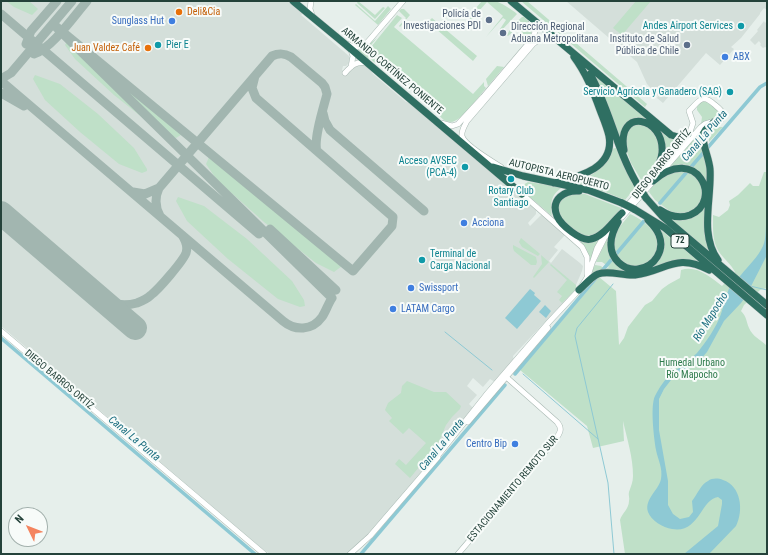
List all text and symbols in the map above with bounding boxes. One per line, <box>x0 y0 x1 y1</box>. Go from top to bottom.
place label: Deli&Cia <box>187 6 220 18</box>
marker: Deli&Cia <box>174 7 184 17</box>
place label: Policía de Investigaciones PDI <box>403 8 481 32</box>
place label: Sunglass Hut <box>112 15 164 27</box>
marker: Policía de Investigaciones PDI <box>484 15 494 25</box>
marker: Sunglass Hut <box>167 16 177 26</box>
place label: Andes Airport Services <box>643 20 733 32</box>
place label: Dirección Regional Aduana Metropolitana <box>511 21 598 44</box>
marker: Andes Airport Services <box>736 21 746 31</box>
street label: ARMANDO CORTÍNEZ PONIENTE <box>339 25 445 117</box>
marker: Dirección Regional Aduana Metropolitana <box>498 28 508 38</box>
place label: Instituto de Salud Pública de Chile <box>610 33 679 56</box>
place label: Pier E <box>166 39 189 51</box>
marker: Pier E <box>153 40 163 50</box>
marker: Instituto de Salud Pública de Chile <box>682 40 692 50</box>
place label: Juan Valdez Café <box>71 42 140 54</box>
marker: Juan Valdez Café <box>143 43 153 53</box>
place label: ABX <box>733 51 750 63</box>
marker: ABX <box>720 52 730 62</box>
place label: Servicio Agrícola y Ganadero (SAG) <box>583 86 722 98</box>
marker: Servicio Agrícola y Ganadero (SAG) <box>725 87 735 97</box>
water label: Canal La Punta <box>679 108 731 164</box>
street label: DIEGO BARROS ORTÍZ <box>630 127 694 201</box>
place label: Acceso AVSEC (PCA-4) <box>399 155 457 178</box>
street label: AUTOPISTA AEROPUERTO <box>508 157 610 193</box>
marker: Acceso AVSEC (PCA-4) <box>460 162 470 172</box>
marker: Rotary Club Santiago <box>506 174 516 184</box>
place label: Rotary Club Santiago <box>488 185 534 208</box>
place label: Acciona <box>472 217 504 229</box>
marker: Acciona <box>459 218 469 228</box>
road number: 72 <box>671 234 689 248</box>
place label: Terminal de Carga Nacional <box>430 248 490 272</box>
marker: Terminal de Carga Nacional <box>417 255 427 265</box>
place label: Swissport <box>419 282 458 294</box>
marker: Swissport <box>406 283 416 293</box>
water label: Río Mapocho <box>691 290 731 344</box>
place label: LATAM Cargo <box>401 303 455 315</box>
marker: LATAM Cargo <box>388 304 398 314</box>
street label: DIEGO BARROS ORTÍZ <box>22 348 96 412</box>
park label: Humedal Urbano Río Mapocho <box>659 357 725 380</box>
water label: Canal La Punta <box>105 414 163 464</box>
water label: Canal La Punta <box>417 416 467 474</box>
street label: ESTACIONAMIENTO REMOTO SUR <box>465 434 561 544</box>
place label: Centro Bip <box>466 438 507 450</box>
marker: Centro Bip <box>510 439 520 449</box>
north arrow <box>8 507 48 547</box>
text: N <box>13 512 27 526</box>

